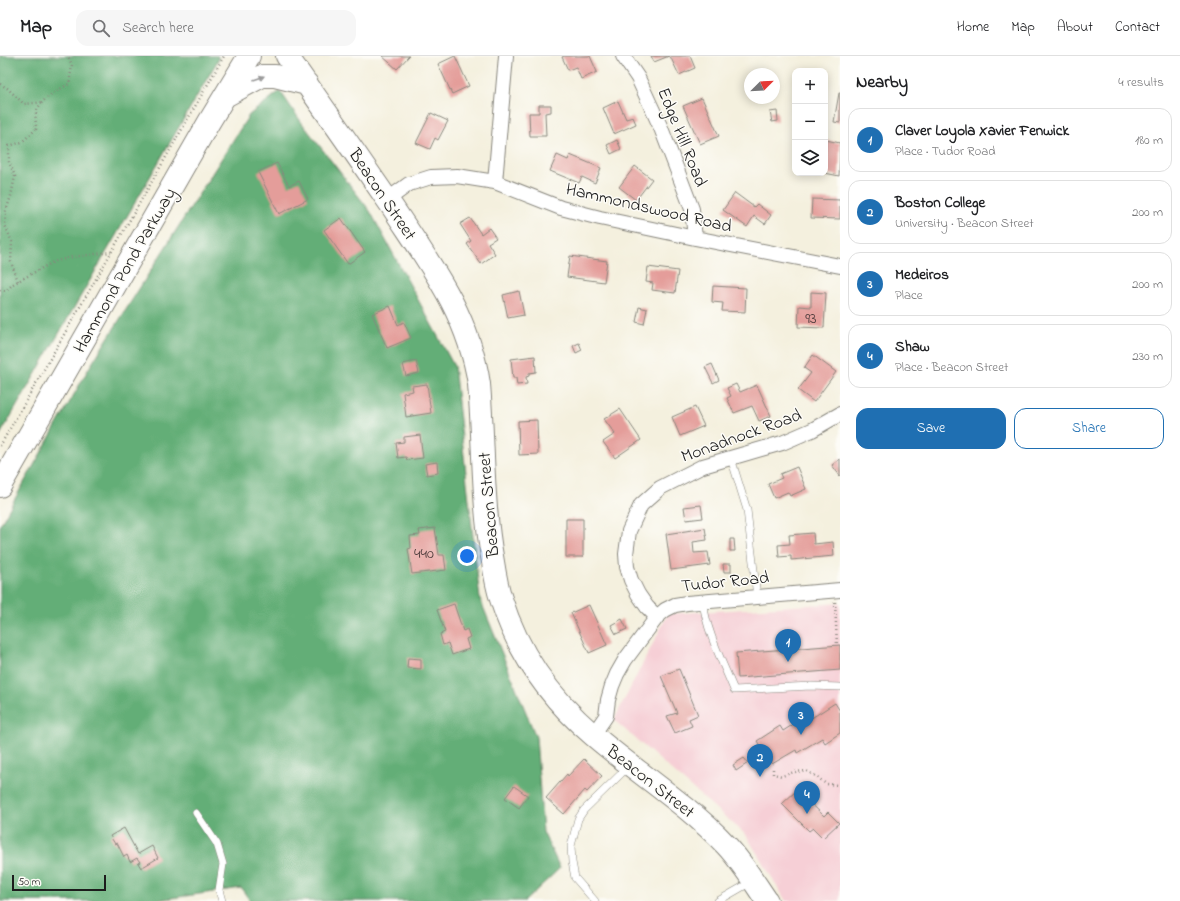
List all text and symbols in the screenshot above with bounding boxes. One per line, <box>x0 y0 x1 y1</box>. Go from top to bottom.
search box <box>76 10 356 46</box>
text: Map <box>20 14 52 41</box>
icon: search <box>90 17 112 39</box>
text: Search here <box>122 17 194 39</box>
text: Home <box>957 17 989 38</box>
text: Map <box>1011 17 1035 38</box>
text: About <box>1057 17 1093 38</box>
text: Contact <box>1115 17 1160 38</box>
north arrow <box>744 68 780 104</box>
map controls <box>792 68 828 176</box>
button: + <box>792 68 828 104</box>
text: Nearby <box>856 70 908 95</box>
text: 4 results <box>1118 73 1164 92</box>
one-way arrow <box>253 75 265 81</box>
street label: Edge Hill Road <box>648 84 713 192</box>
button: − <box>792 104 828 140</box>
text: Claver Loyola Xavier Fenwick <box>895 120 1069 142</box>
text: 1 <box>868 131 872 150</box>
text: 180 m <box>1135 131 1163 150</box>
button: layers <box>792 140 828 176</box>
text: Place · Tudor Road <box>895 142 996 161</box>
street label: Beacon Street <box>340 143 422 246</box>
street label: Hammondswood Road <box>563 177 734 241</box>
street label: Hammond Pond Parkway <box>68 183 184 359</box>
text: Boston College <box>895 192 985 214</box>
text: 2 <box>867 203 873 222</box>
text: 200 m <box>1132 203 1163 222</box>
text: University · Beacon Street <box>895 214 1034 233</box>
text: Medeiros <box>895 264 949 286</box>
text: 3 <box>867 275 873 294</box>
text: 200 m <box>1132 275 1163 294</box>
text: Place <box>895 286 923 305</box>
house number: 93 <box>805 307 817 331</box>
text: Shaw <box>895 336 930 358</box>
text: 4 <box>867 347 873 366</box>
text: 230 m <box>1132 347 1163 366</box>
text: Place · Beacon Street <box>895 358 1008 377</box>
street label: Monadnock Road <box>678 403 806 471</box>
button: Save <box>856 408 1006 449</box>
button: Share <box>1014 408 1164 449</box>
street label: Beacon Street <box>472 451 508 560</box>
house number: 440 <box>414 542 434 566</box>
your location <box>457 546 477 566</box>
street label: Tudor Road <box>680 565 770 601</box>
pin: 1 <box>775 629 801 662</box>
pin: 3 <box>788 702 814 735</box>
street label: Beacon Street <box>599 739 700 825</box>
pin: 2 <box>747 744 773 777</box>
pin: 4 <box>794 781 820 814</box>
scale bar <box>12 873 106 892</box>
text: 50 m <box>18 874 40 890</box>

